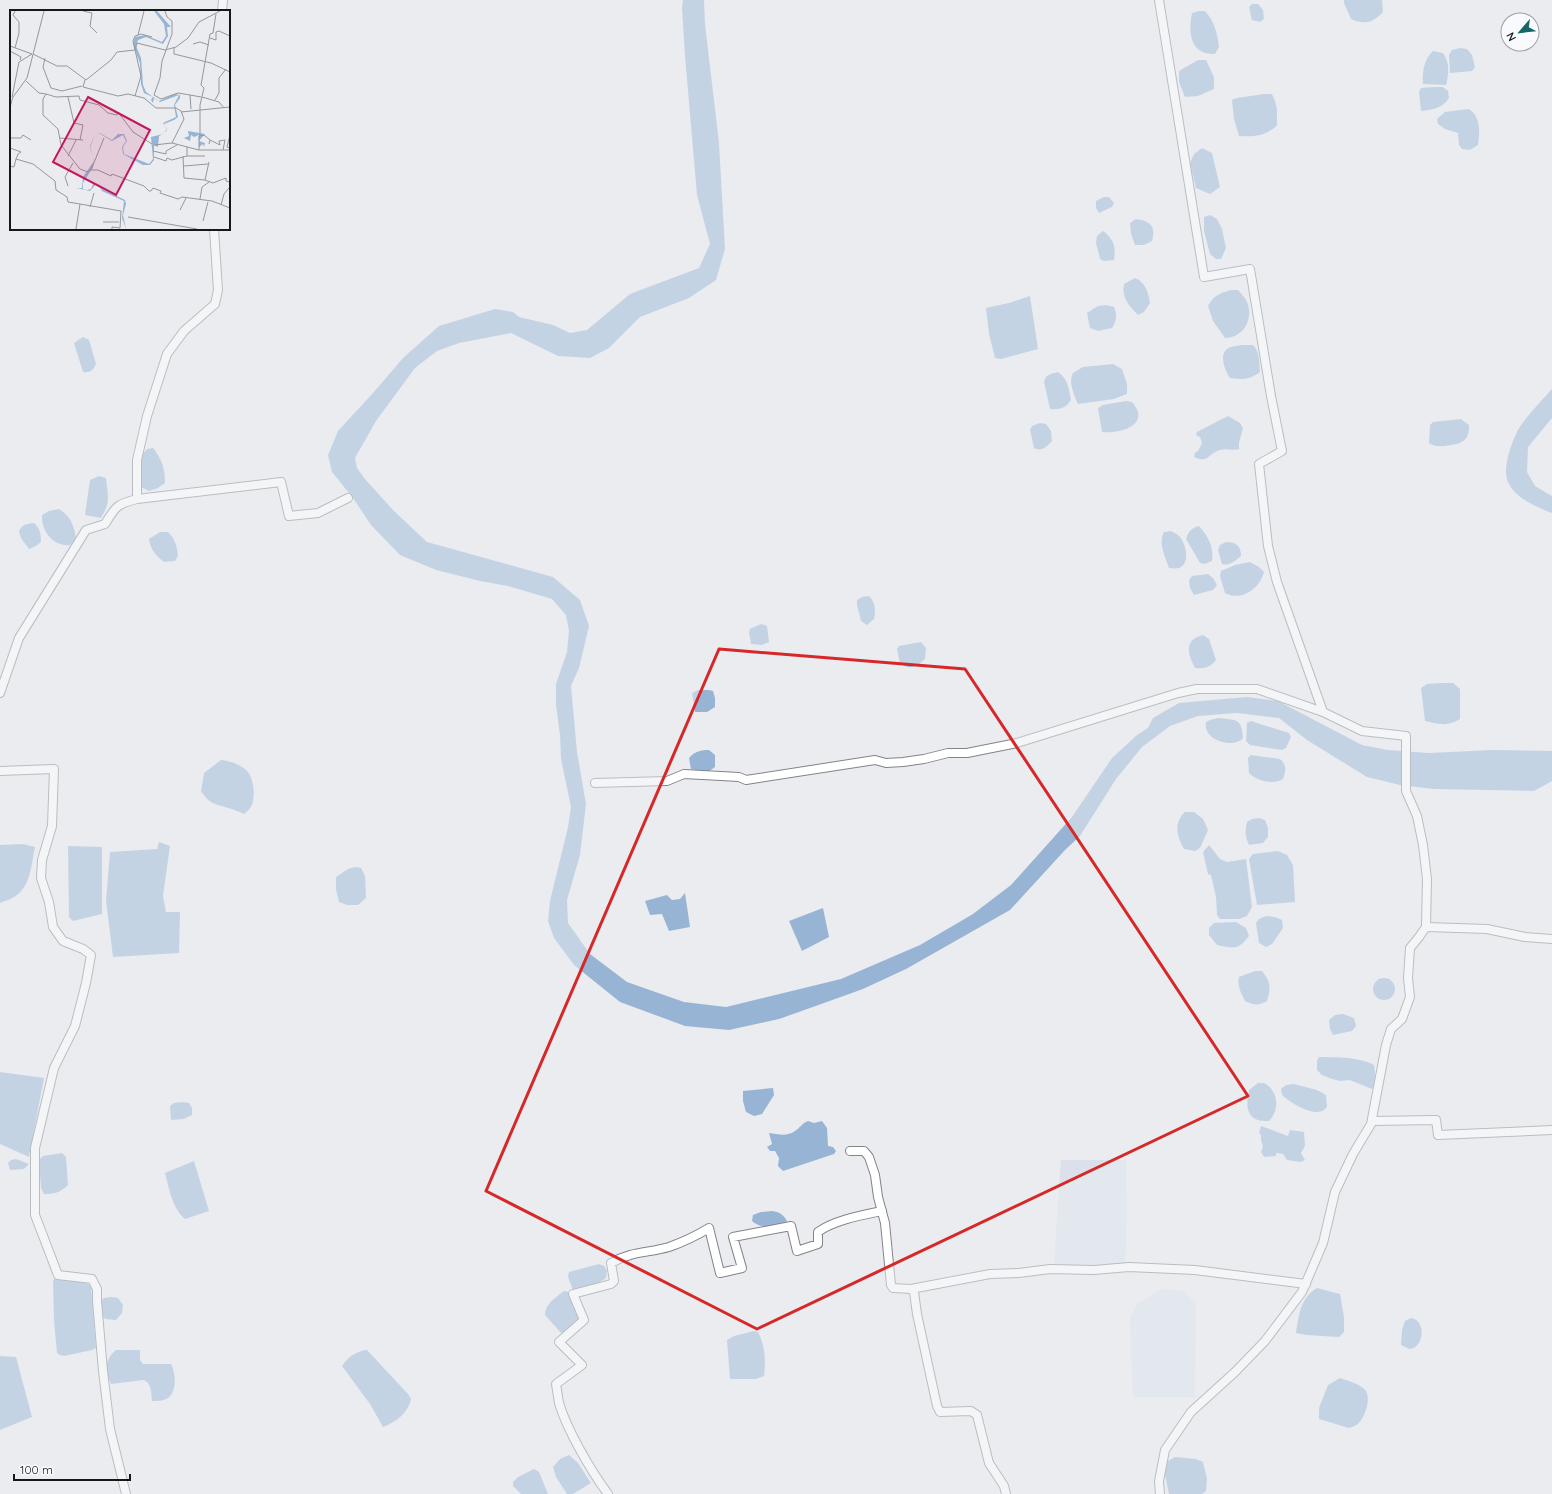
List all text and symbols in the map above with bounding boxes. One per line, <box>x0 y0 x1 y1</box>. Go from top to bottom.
inset map <box>10 10 230 230</box>
north arrow <box>1500 12 1540 52</box>
text: N <box>1503 30 1519 44</box>
scale bar <box>14 1456 130 1482</box>
text: 100 m <box>20 1462 53 1477</box>

